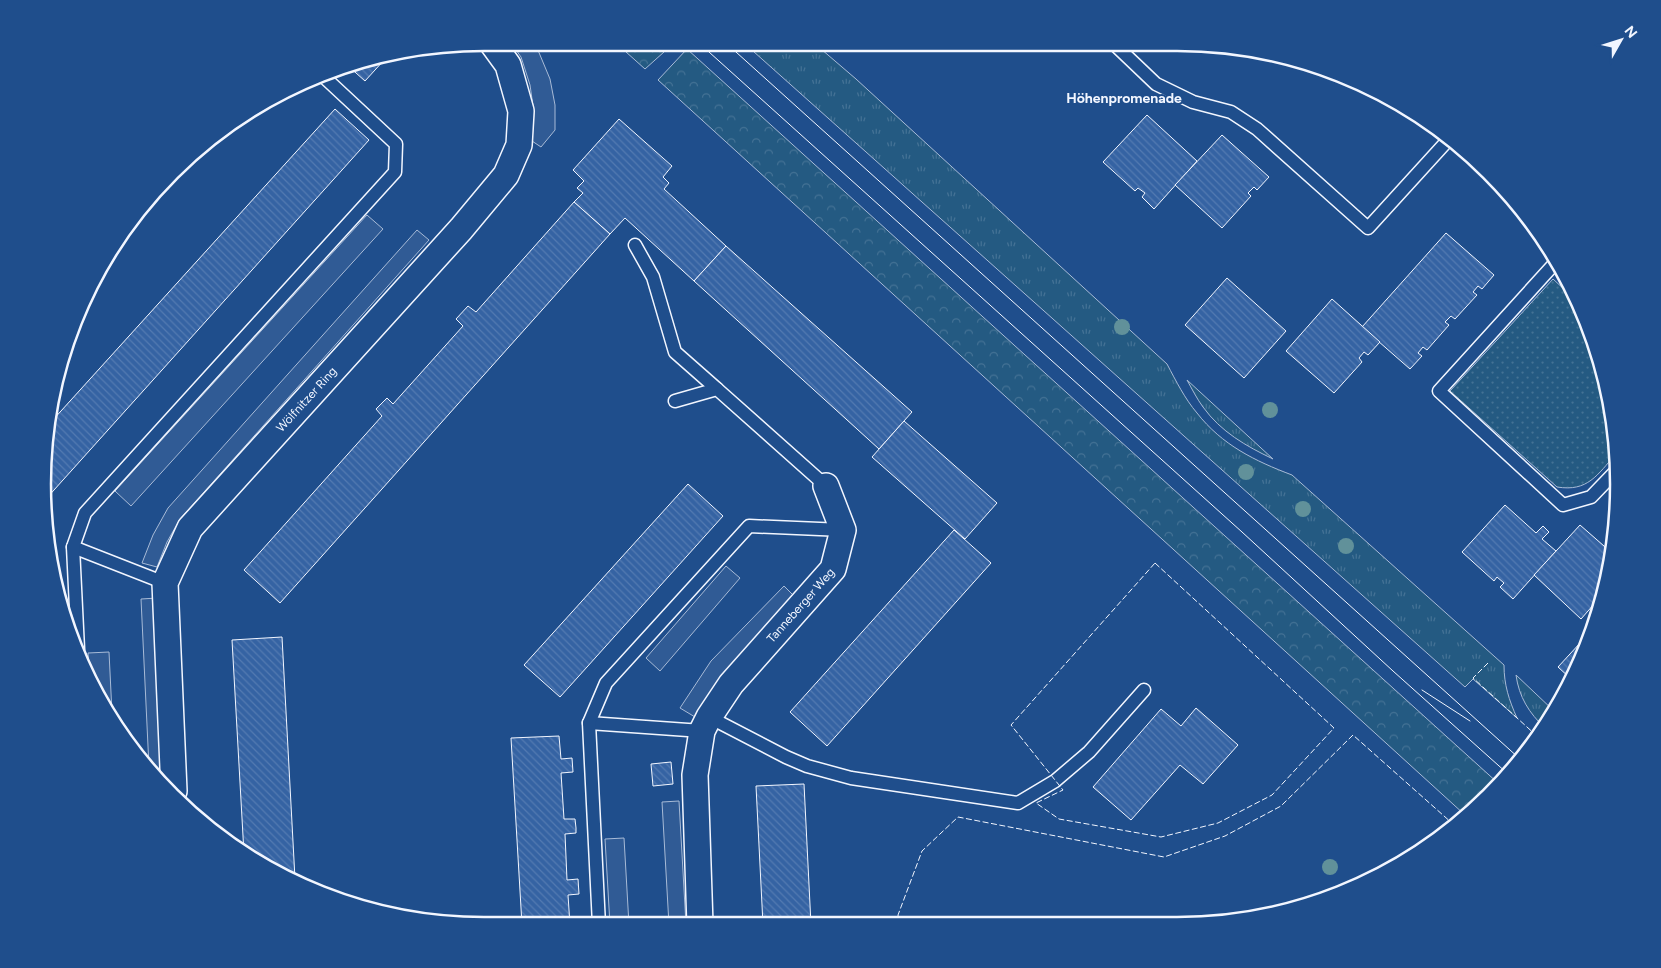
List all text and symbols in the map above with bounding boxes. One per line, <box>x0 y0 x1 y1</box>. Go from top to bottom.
north arrow <box>1596 15 1646 65</box>
text: N <box>1621 23 1641 42</box>
district label: Höhenpromenade <box>1066 90 1182 107</box>
street label: Wölfnitzer Ring <box>273 364 339 435</box>
street label: Tanneberger Weg <box>764 565 837 646</box>

